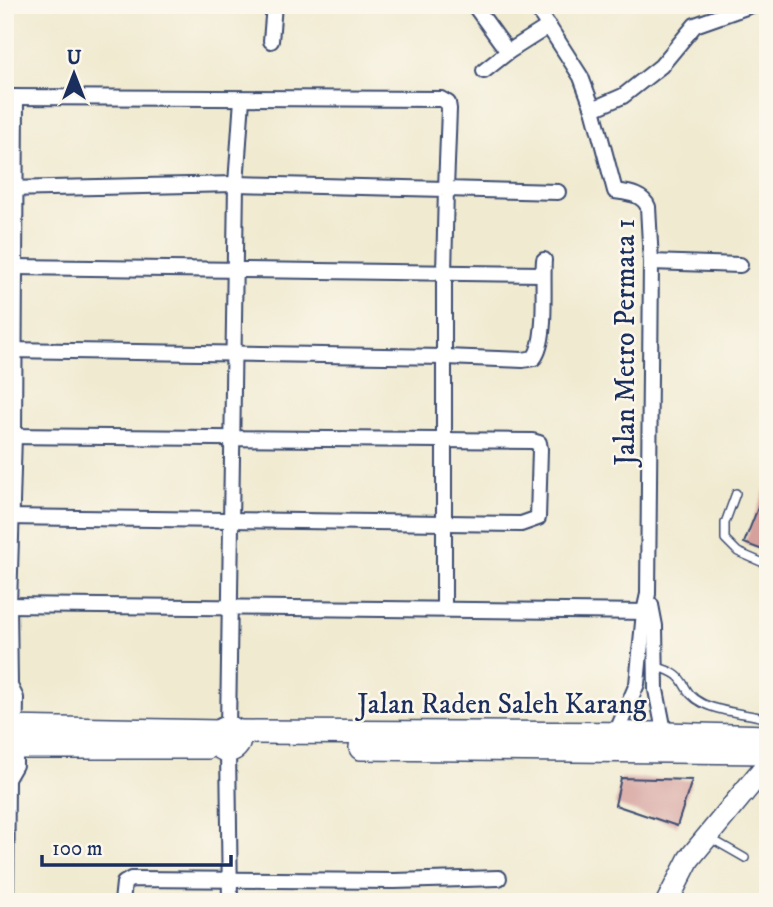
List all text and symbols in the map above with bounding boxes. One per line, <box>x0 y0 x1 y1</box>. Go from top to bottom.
north arrow <box>38 38 108 108</box>
text: U <box>67 47 82 70</box>
street label: Jalan Metro Permata 1 <box>608 218 643 469</box>
street label: Jalan Raden Saleh Karang <box>354 687 647 722</box>
scale bar <box>42 823 231 867</box>
text: 100 m <box>52 836 103 862</box>

